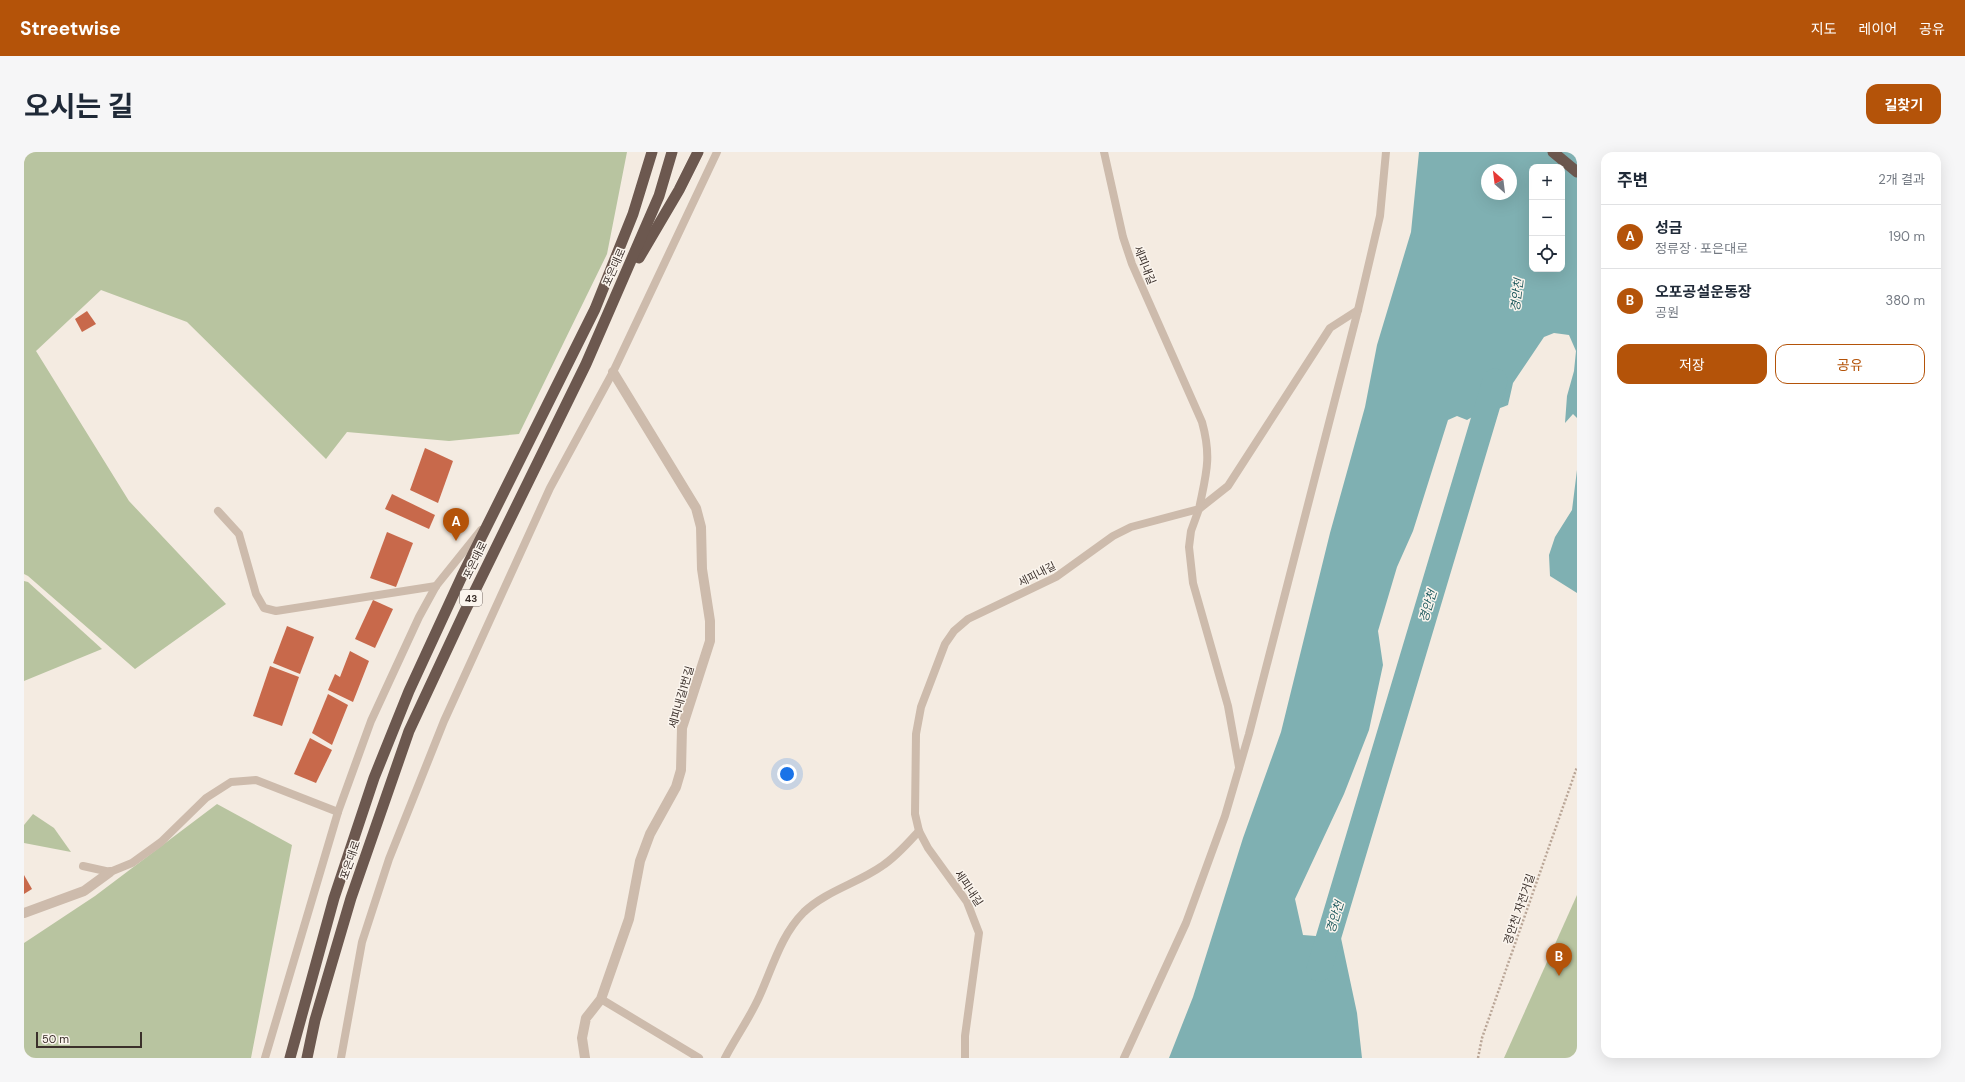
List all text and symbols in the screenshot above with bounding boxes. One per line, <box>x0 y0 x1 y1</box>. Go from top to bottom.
text: Streetwise <box>20 16 121 41</box>
text: 지도 <box>1811 20 1837 38</box>
text: 레이어 <box>1859 20 1897 38</box>
text: 공유 <box>1919 20 1945 38</box>
button: 길찾기 <box>1866 84 1941 124</box>
text: 오시는 길 <box>24 88 134 125</box>
north arrow <box>1481 164 1517 200</box>
map controls <box>1529 164 1565 272</box>
button: + <box>1529 164 1565 200</box>
text: 주변 <box>1617 169 1648 191</box>
text: 2개 결과 <box>1878 171 1925 188</box>
button: − <box>1529 200 1565 236</box>
text: 성금 <box>1655 218 1683 238</box>
text: A <box>1625 228 1635 245</box>
text: 190 m <box>1889 228 1925 245</box>
button: locate <box>1529 236 1565 272</box>
text: 정류장 · 포은대로 <box>1655 240 1748 257</box>
street label: 세피내길 <box>1131 244 1159 286</box>
street label: 포은대로 <box>599 246 629 288</box>
water label: 경안천 <box>1507 276 1527 312</box>
text: 오포공설운동장 <box>1655 282 1752 302</box>
text: B <box>1626 292 1634 309</box>
text: 380 m <box>1885 292 1925 309</box>
text: 공원 <box>1655 304 1679 321</box>
button: 저장 <box>1617 344 1767 384</box>
button: 공유 <box>1775 344 1925 384</box>
pin: A <box>443 508 469 541</box>
street label: 포은대로 <box>460 539 490 581</box>
street label: 세피내길 <box>1016 559 1058 589</box>
water label: 경안천 <box>1416 586 1441 624</box>
road number: 43 <box>460 590 482 606</box>
street label: 세피내길1번길 <box>665 664 697 730</box>
your location <box>777 764 797 784</box>
street label: 포은대로 <box>337 839 363 881</box>
street label: 세피내길 <box>952 867 986 909</box>
street label: 경안천 자전거길 <box>1500 872 1538 946</box>
water label: 경안천 <box>1323 897 1348 935</box>
pin: B <box>1546 943 1572 976</box>
scale bar <box>36 1030 142 1049</box>
text: 50 m <box>42 1032 69 1046</box>

